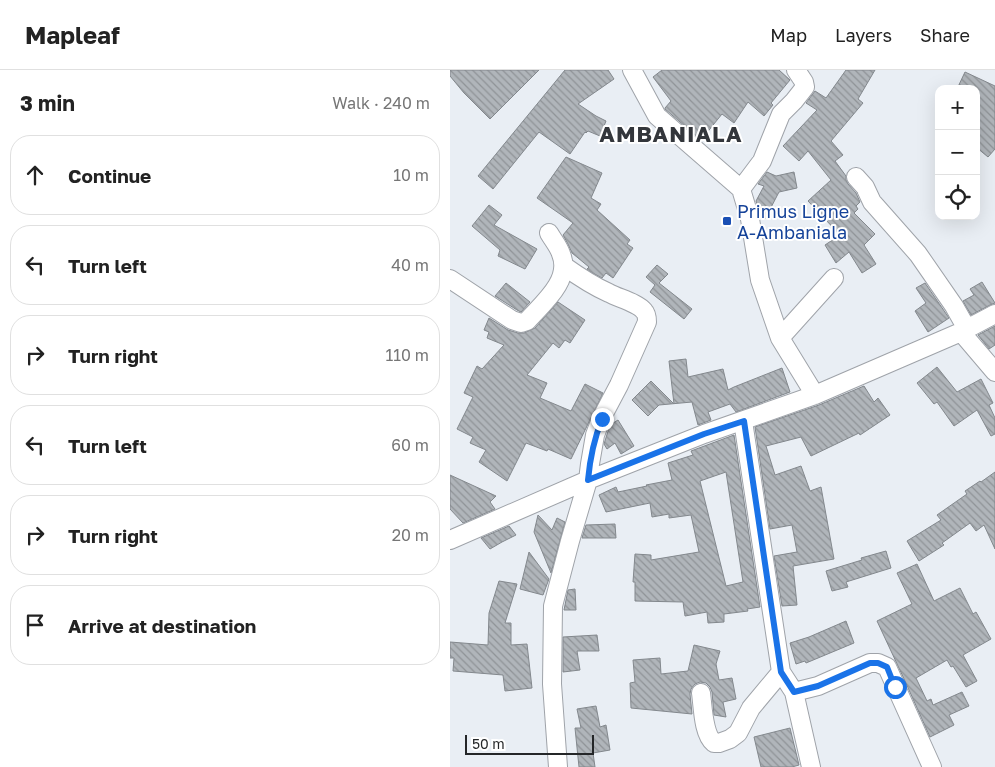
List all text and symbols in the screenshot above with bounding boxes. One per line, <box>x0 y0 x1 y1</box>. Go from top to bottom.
text: Mapleaf <box>25 20 120 49</box>
text: Map <box>770 24 807 46</box>
text: Layers <box>835 24 892 46</box>
text: Share <box>920 24 970 46</box>
map controls <box>935 85 980 220</box>
button: + <box>935 85 980 130</box>
text: 3 min <box>20 90 75 116</box>
text: Walk · 240 m <box>332 93 430 113</box>
district label: AMBANIALA <box>599 120 743 147</box>
button: − <box>935 130 980 175</box>
icon: ahead <box>21 161 49 189</box>
text: Continue <box>68 164 151 187</box>
text: 10 m <box>393 165 429 185</box>
button: locate <box>935 175 980 220</box>
place label: Primus Ligne A-Ambaniala <box>737 200 849 243</box>
marker: Primus Ligne A-Ambaniala <box>721 215 733 227</box>
icon: left <box>21 251 49 279</box>
text: Turn left <box>68 254 147 277</box>
text: 40 m <box>391 255 429 275</box>
icon: right <box>21 341 49 369</box>
text: Turn right <box>68 344 158 367</box>
text: 110 m <box>385 345 429 365</box>
route end <box>591 408 614 431</box>
icon: left <box>21 431 49 459</box>
text: Turn left <box>68 434 147 457</box>
text: 60 m <box>391 435 429 455</box>
icon: right <box>21 521 49 549</box>
text: Turn right <box>68 524 158 547</box>
text: 20 m <box>392 525 429 545</box>
icon: arrive <box>21 611 49 639</box>
text: Arrive at destination <box>68 614 256 637</box>
route start <box>884 676 907 699</box>
scale bar <box>465 732 594 755</box>
text: 50 m <box>472 735 505 752</box>

